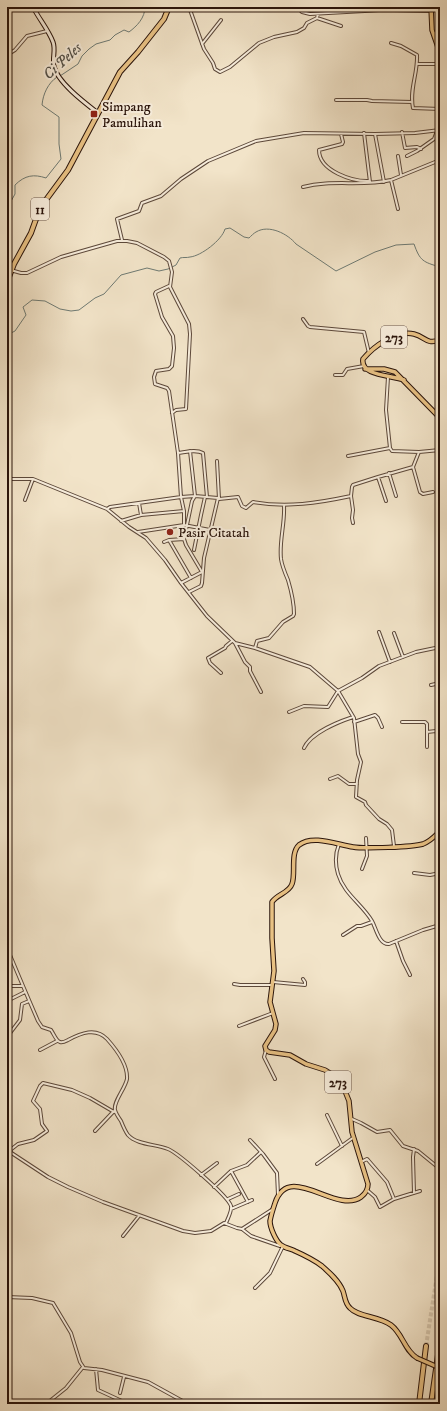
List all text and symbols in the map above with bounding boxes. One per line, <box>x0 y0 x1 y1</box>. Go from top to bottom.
water label: Ci Peles <box>39 38 86 84</box>
place label: Simpang Pamulihan <box>102 98 162 132</box>
marker: Simpang Pamulihan <box>89 109 99 119</box>
road number: 11 <box>31 198 49 220</box>
road number: 273 <box>381 326 407 348</box>
place label: Pasir Citatah <box>178 524 250 542</box>
marker: Pasir Citatah <box>165 527 175 537</box>
road number: 273 <box>325 1071 351 1093</box>

